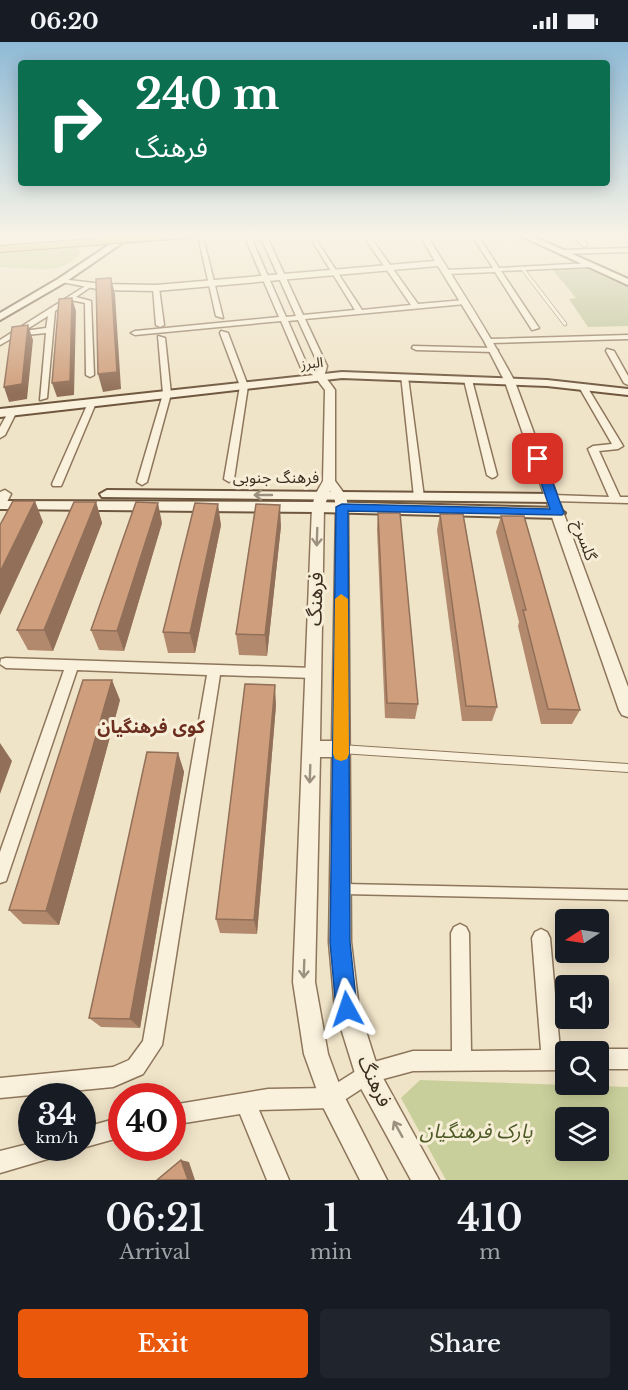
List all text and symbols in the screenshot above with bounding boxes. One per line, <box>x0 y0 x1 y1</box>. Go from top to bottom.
text: 06:20 <box>30 8 99 35</box>
text: 240 m <box>135 68 280 120</box>
icon: right <box>36 84 114 162</box>
text: فرهنگ <box>135 131 208 164</box>
street label: البرز <box>299 353 324 373</box>
pin <box>512 433 563 484</box>
icon: arrive <box>521 442 554 475</box>
street label: فرهنگ جنوبی <box>233 467 319 487</box>
one-way arrow <box>254 489 274 501</box>
street label: گلسرخ <box>566 517 602 564</box>
one-way arrow <box>312 527 323 547</box>
street label: فرهنگ <box>302 572 328 626</box>
district label: کوی فرهنگیان <box>97 716 206 738</box>
one-way arrow <box>304 764 315 784</box>
north arrow <box>555 909 609 963</box>
map controls <box>555 909 609 1161</box>
one-way arrow <box>299 959 310 979</box>
button: sound <box>555 975 609 1029</box>
position arrow <box>315 977 379 1041</box>
button: search <box>555 1041 609 1095</box>
street label: فرهنگ <box>353 1052 397 1111</box>
speed limit sign: 40 <box>108 1083 186 1161</box>
text: 34 <box>37 1096 77 1133</box>
button: layers <box>555 1107 609 1161</box>
park label: پارک فرهنگیان <box>420 1119 532 1144</box>
one-way arrow <box>392 1121 404 1138</box>
text: km/h <box>36 1128 78 1147</box>
text: 06:21 <box>105 1196 205 1241</box>
text: 1 <box>323 1196 339 1241</box>
text: 410 <box>457 1196 523 1241</box>
text: Arrival <box>120 1240 190 1264</box>
text: min <box>310 1240 352 1264</box>
text: m <box>479 1240 501 1264</box>
button: Exit <box>18 1309 308 1378</box>
button: Share <box>320 1309 610 1378</box>

